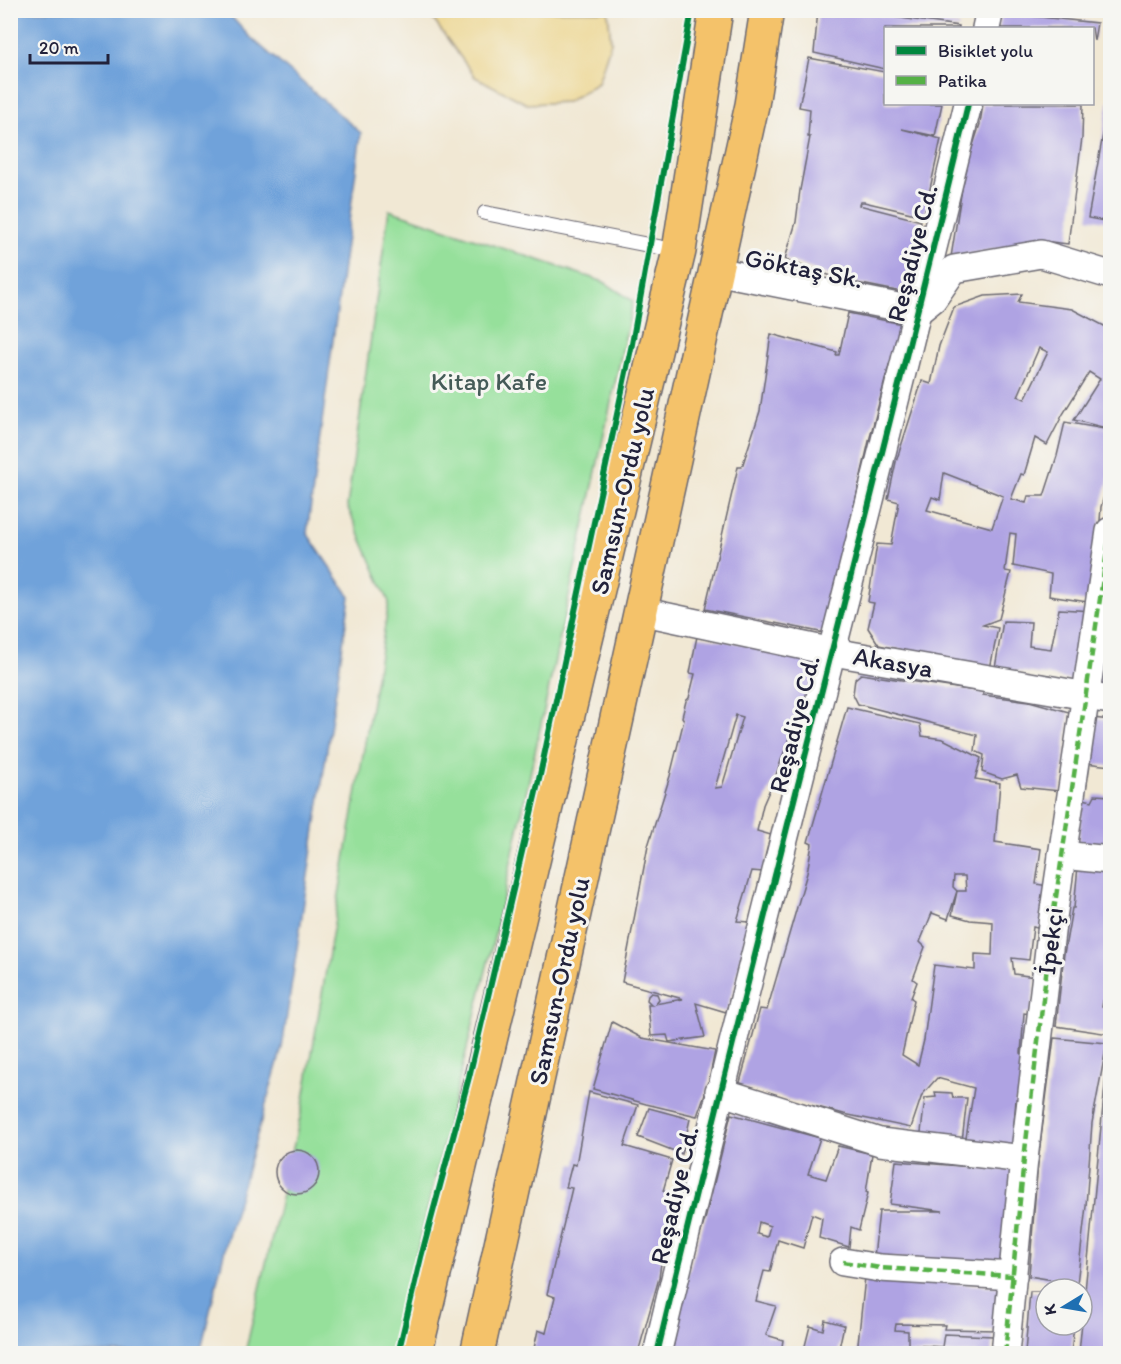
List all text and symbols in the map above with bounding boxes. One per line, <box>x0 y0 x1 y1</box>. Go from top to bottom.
scale bar <box>30 27 108 65</box>
legend <box>884 27 1094 105</box>
text: 20 m <box>39 37 79 59</box>
text: Bisiklet yolu <box>938 40 1033 62</box>
text: Patika <box>938 70 988 92</box>
street label: Reşadiye Cd. <box>879 181 945 325</box>
street label: Göktaş Sk. <box>742 241 866 295</box>
park label: Kitap Kafe <box>431 365 547 397</box>
street label: Samsun-Ordu yolu <box>583 384 661 598</box>
street label: Akasya <box>851 639 936 685</box>
street label: Reşadiye Cd. <box>761 652 827 796</box>
street label: Samsun-Ordu yolu <box>521 874 597 1088</box>
street label: İpekçi <box>1030 905 1070 977</box>
street label: Reşadiye Cd. <box>643 1123 705 1267</box>
north arrow <box>1034 1277 1094 1337</box>
text: K <box>1039 1302 1060 1317</box>

